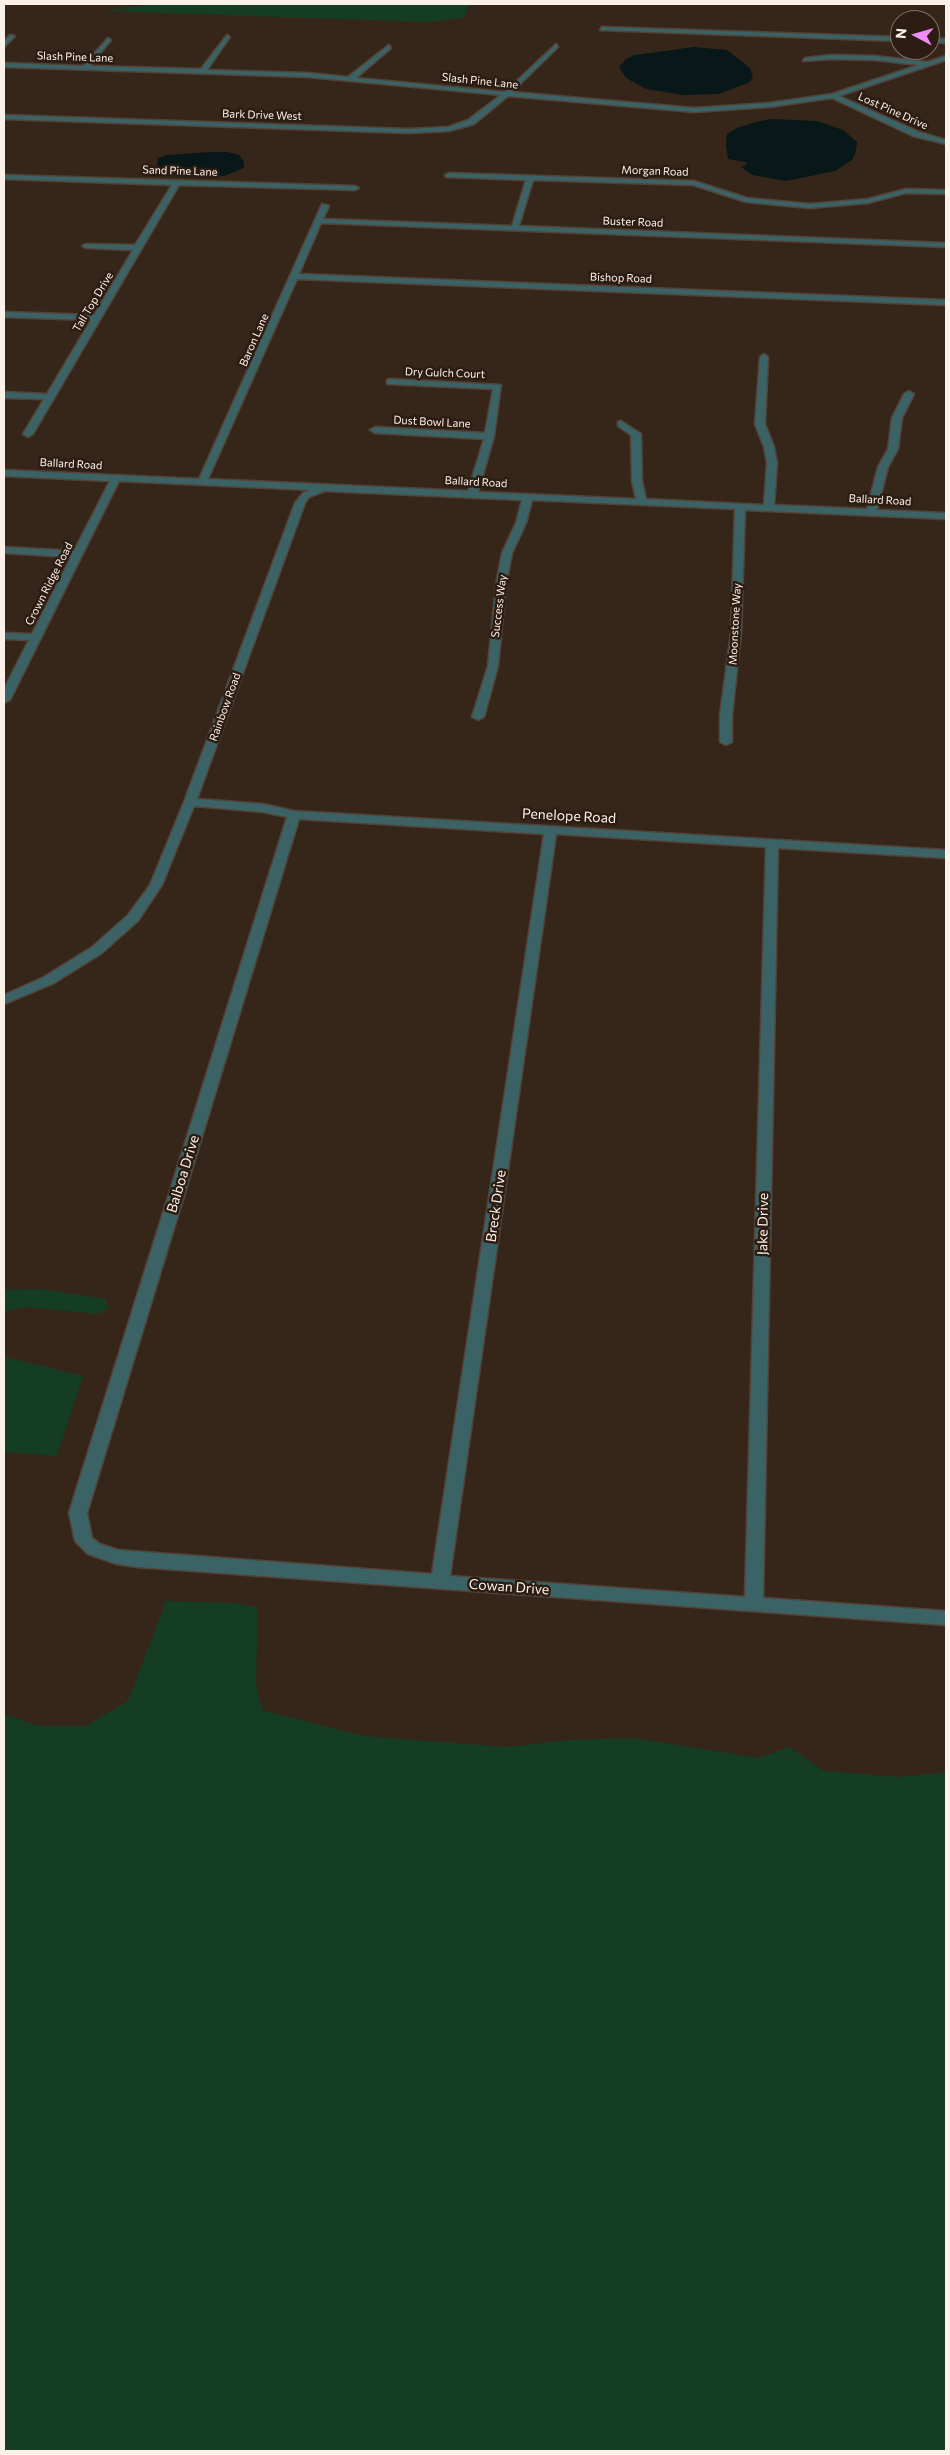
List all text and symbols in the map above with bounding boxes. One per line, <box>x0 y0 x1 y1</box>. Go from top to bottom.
north arrow <box>890 10 940 60</box>
text: N <box>892 27 910 40</box>
street label: Slash Pine Lane <box>37 49 113 65</box>
street label: Slash Pine Lane <box>441 70 519 92</box>
street label: Lost Pine Drive <box>856 90 930 132</box>
street label: Bark Drive West <box>222 107 302 123</box>
street label: Sand Pine Lane <box>142 163 218 179</box>
street label: Morgan Road <box>621 163 689 179</box>
street label: Buster Road <box>602 214 664 230</box>
street label: Tall Top Drive <box>70 270 116 334</box>
street label: Bishop Road <box>590 270 652 286</box>
street label: Baron Lane <box>237 312 271 368</box>
street label: Dry Gulch Court <box>405 365 485 381</box>
street label: Dust Bowl Lane <box>393 413 471 431</box>
street label: Ballard Road <box>39 456 103 472</box>
street label: Ballard Road <box>444 474 508 490</box>
street label: Ballard Road <box>848 492 912 508</box>
street label: Crown Ridge Road <box>22 540 76 628</box>
street label: Success Way <box>489 574 509 638</box>
street label: Moonstone Way <box>726 583 744 665</box>
street label: Rainbow Road <box>207 671 243 743</box>
street label: Penelope Road <box>521 805 617 827</box>
street label: Balboa Drive <box>163 1133 203 1215</box>
street label: Breck Drive <box>483 1169 509 1243</box>
street label: Jake Drive <box>754 1193 772 1255</box>
street label: Cowan Drive <box>468 1576 550 1598</box>

